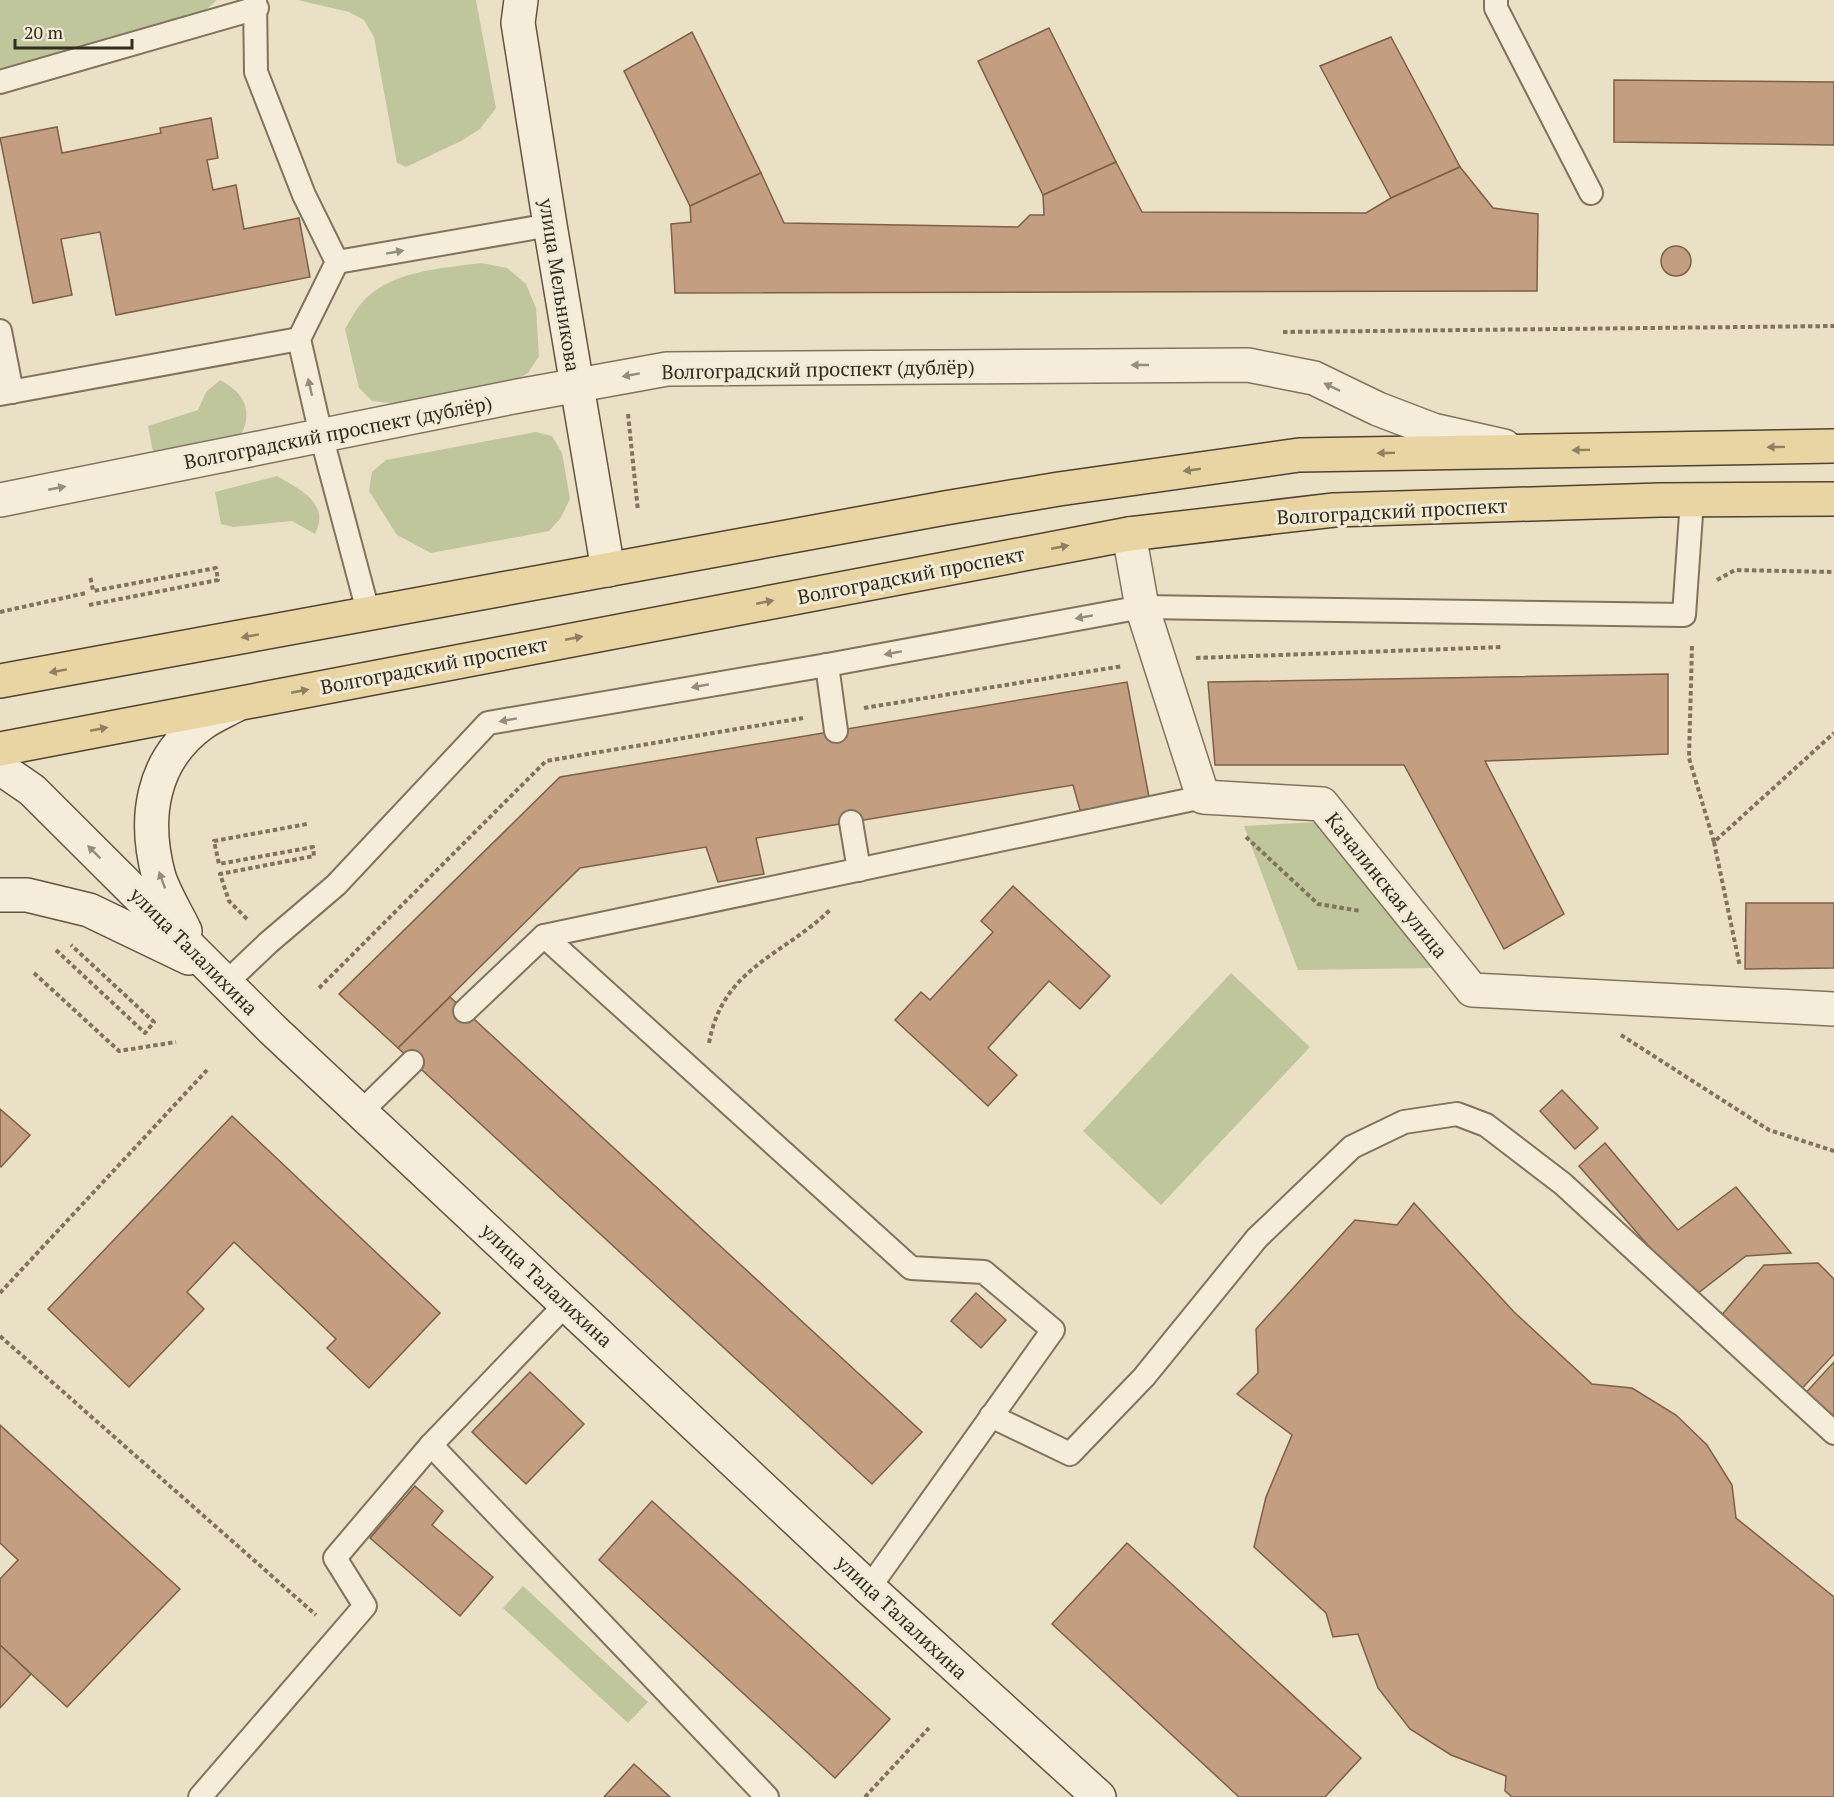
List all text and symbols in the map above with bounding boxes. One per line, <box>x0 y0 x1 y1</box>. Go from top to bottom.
scale bar <box>15 12 132 50</box>
text: 20 m <box>24 20 64 44</box>
street label: улица Мельникова <box>533 196 587 373</box>
one-way arrow <box>385 247 404 256</box>
street label: Волгоградский проспект (дублёр) <box>661 353 975 385</box>
one-way arrow <box>1131 361 1150 370</box>
one-way arrow <box>621 371 640 380</box>
one-way arrow <box>305 377 314 396</box>
one-way arrow <box>1323 382 1340 391</box>
street label: Волгоградский проспект (дублёр) <box>182 389 494 475</box>
one-way arrow <box>1766 442 1785 452</box>
one-way arrow <box>1571 445 1590 454</box>
one-way arrow <box>1376 449 1395 458</box>
one-way arrow <box>1182 466 1201 475</box>
one-way arrow <box>48 483 67 492</box>
street label: Волгоградский проспект <box>1276 491 1508 531</box>
street label: Волгоградский проспект <box>795 540 1027 610</box>
one-way arrow <box>1051 542 1070 551</box>
one-way arrow <box>756 597 775 606</box>
one-way arrow <box>1075 613 1094 622</box>
street label: Волгоградский проспект <box>318 630 550 700</box>
one-way arrow <box>240 632 259 641</box>
one-way arrow <box>565 634 584 643</box>
one-way arrow <box>883 648 902 657</box>
one-way arrow <box>48 667 67 676</box>
one-way arrow <box>691 682 710 691</box>
one-way arrow <box>290 686 309 695</box>
one-way arrow <box>499 716 518 725</box>
one-way arrow <box>89 724 108 733</box>
street label: Качалинская улица <box>1320 806 1454 964</box>
one-way arrow <box>87 845 101 859</box>
one-way arrow <box>156 871 166 889</box>
street label: улица Талалихина <box>123 880 264 1021</box>
street label: улица Талалихина <box>475 1216 619 1353</box>
street label: улица Талалихина <box>830 1548 974 1685</box>

